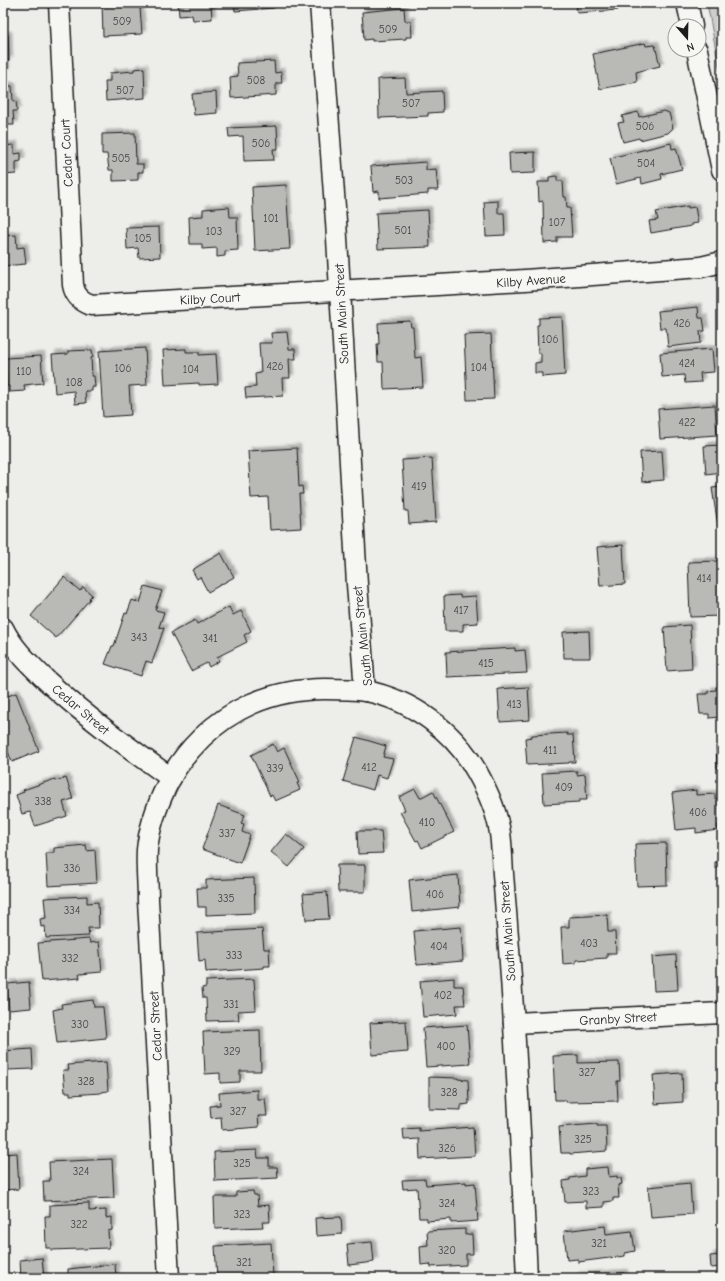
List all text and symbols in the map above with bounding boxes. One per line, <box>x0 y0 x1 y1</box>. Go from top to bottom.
house number: 509 <box>113 15 131 28</box>
north arrow <box>667 18 707 58</box>
house number: 509 <box>379 23 397 36</box>
text: N <box>685 40 696 54</box>
house number: 508 <box>247 74 265 87</box>
house number: 507 <box>116 84 134 97</box>
house number: 507 <box>402 97 420 110</box>
street label: Cedar Court <box>57 117 76 187</box>
house number: 506 <box>636 120 654 133</box>
house number: 506 <box>252 137 270 150</box>
house number: 505 <box>112 152 130 165</box>
house number: 504 <box>637 157 655 170</box>
house number: 503 <box>395 174 413 187</box>
house number: 101 <box>263 212 279 225</box>
house number: 107 <box>549 216 565 229</box>
house number: 501 <box>394 224 412 237</box>
house number: 103 <box>206 225 222 238</box>
house number: 105 <box>134 232 152 245</box>
street label: South Main Street <box>331 262 352 364</box>
street label: Kilby Avenue <box>496 271 567 290</box>
street label: Kilby Court <box>179 289 242 308</box>
house number: 426 <box>673 317 691 330</box>
house number: 106 <box>541 333 559 346</box>
house number: 424 <box>679 357 695 370</box>
house number: 426 <box>266 360 284 373</box>
house number: 104 <box>471 361 487 374</box>
house number: 106 <box>114 362 132 375</box>
house number: 104 <box>183 363 199 376</box>
house number: 110 <box>16 365 32 378</box>
house number: 108 <box>66 376 83 389</box>
house number: 422 <box>679 416 696 429</box>
house number: 419 <box>411 480 427 493</box>
house number: 414 <box>697 572 711 585</box>
street label: South Main Street <box>350 584 375 687</box>
house number: 417 <box>454 604 468 617</box>
house number: 343 <box>131 631 147 644</box>
house number: 341 <box>202 632 218 645</box>
house number: 415 <box>478 657 494 670</box>
street label: Cedar Street <box>49 681 113 738</box>
house number: 413 <box>506 698 522 711</box>
house number: 411 <box>543 744 557 757</box>
house number: 412 <box>361 761 377 774</box>
house number: 339 <box>267 762 284 775</box>
house number: 409 <box>555 781 573 794</box>
house number: 338 <box>35 795 52 808</box>
house number: 406 <box>689 806 707 819</box>
house number: 410 <box>419 816 435 829</box>
house number: 337 <box>219 827 235 840</box>
house number: 336 <box>63 862 81 875</box>
street label: South Main Street <box>496 879 518 982</box>
house number: 406 <box>426 888 444 901</box>
house number: 335 <box>217 892 235 905</box>
house number: 334 <box>64 904 80 917</box>
house number: 403 <box>580 937 598 950</box>
house number: 404 <box>430 940 448 953</box>
house number: 333 <box>226 949 242 962</box>
house number: 332 <box>62 952 79 965</box>
street label: Cedar Street <box>146 989 165 1061</box>
house number: 402 <box>434 989 452 1002</box>
house number: 331 <box>223 998 239 1011</box>
street label: Granby Street <box>579 1009 659 1028</box>
house number: 330 <box>71 1018 89 1031</box>
house number: 400 <box>437 1040 455 1053</box>
house number: 329 <box>223 1045 241 1058</box>
house number: 327 <box>579 1066 595 1079</box>
house number: 328 <box>78 1075 95 1088</box>
house number: 328 <box>441 1086 458 1099</box>
house number: 327 <box>230 1105 246 1118</box>
house number: 325 <box>574 1133 592 1146</box>
house number: 326 <box>438 1142 456 1155</box>
house number: 325 <box>233 1157 251 1170</box>
house number: 324 <box>73 1165 89 1178</box>
house number: 323 <box>583 1185 599 1198</box>
house number: 324 <box>439 1197 455 1210</box>
house number: 323 <box>234 1208 250 1221</box>
house number: 322 <box>70 1218 88 1231</box>
house number: 321 <box>591 1237 607 1250</box>
house number: 320 <box>438 1244 456 1257</box>
house number: 321 <box>236 1256 252 1269</box>

